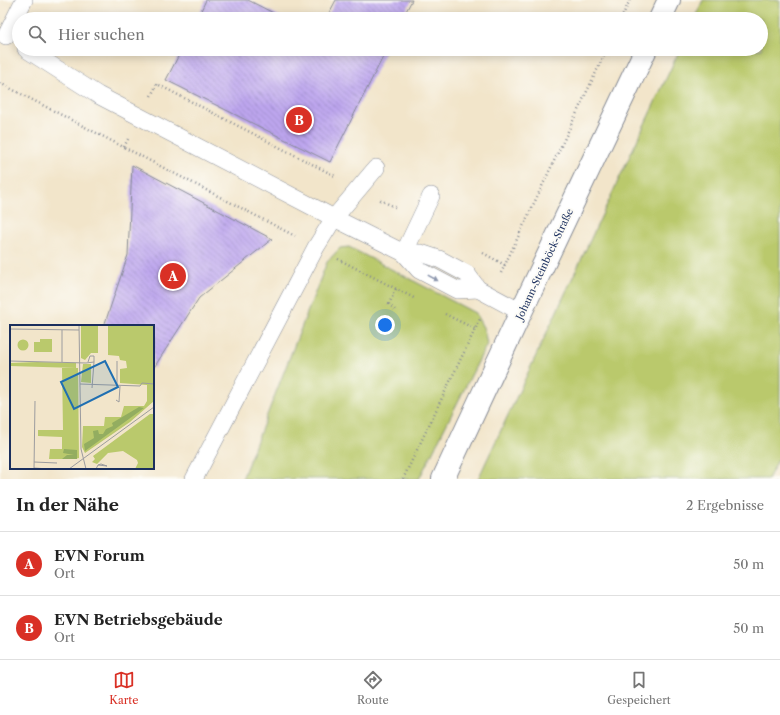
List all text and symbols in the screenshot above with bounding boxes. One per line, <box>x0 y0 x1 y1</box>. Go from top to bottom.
search box <box>12 12 768 56</box>
icon: search <box>26 23 48 45</box>
text: Hier suchen <box>58 25 145 44</box>
pin: B <box>286 105 312 135</box>
street label: Johann-Steinböck-Straße <box>512 206 576 324</box>
pin: A <box>160 261 186 291</box>
one-way arrow <box>428 274 439 281</box>
your location <box>375 315 395 335</box>
inset map <box>10 325 154 469</box>
text: In der Nähe <box>16 495 119 515</box>
text: 2 Ergebnisse <box>686 497 764 513</box>
text: EVN Forum <box>54 546 145 565</box>
text: A <box>24 556 34 572</box>
text: 50 m <box>733 556 764 572</box>
text: Ort <box>54 565 75 581</box>
text: EVN Betriebsgebäude <box>54 610 223 629</box>
text: B <box>24 620 34 636</box>
text: 50 m <box>733 620 764 636</box>
text: Ort <box>54 629 75 645</box>
tab: Karte <box>109 669 138 707</box>
tab: Route <box>357 669 389 707</box>
tab: Gespeichert <box>607 669 671 707</box>

